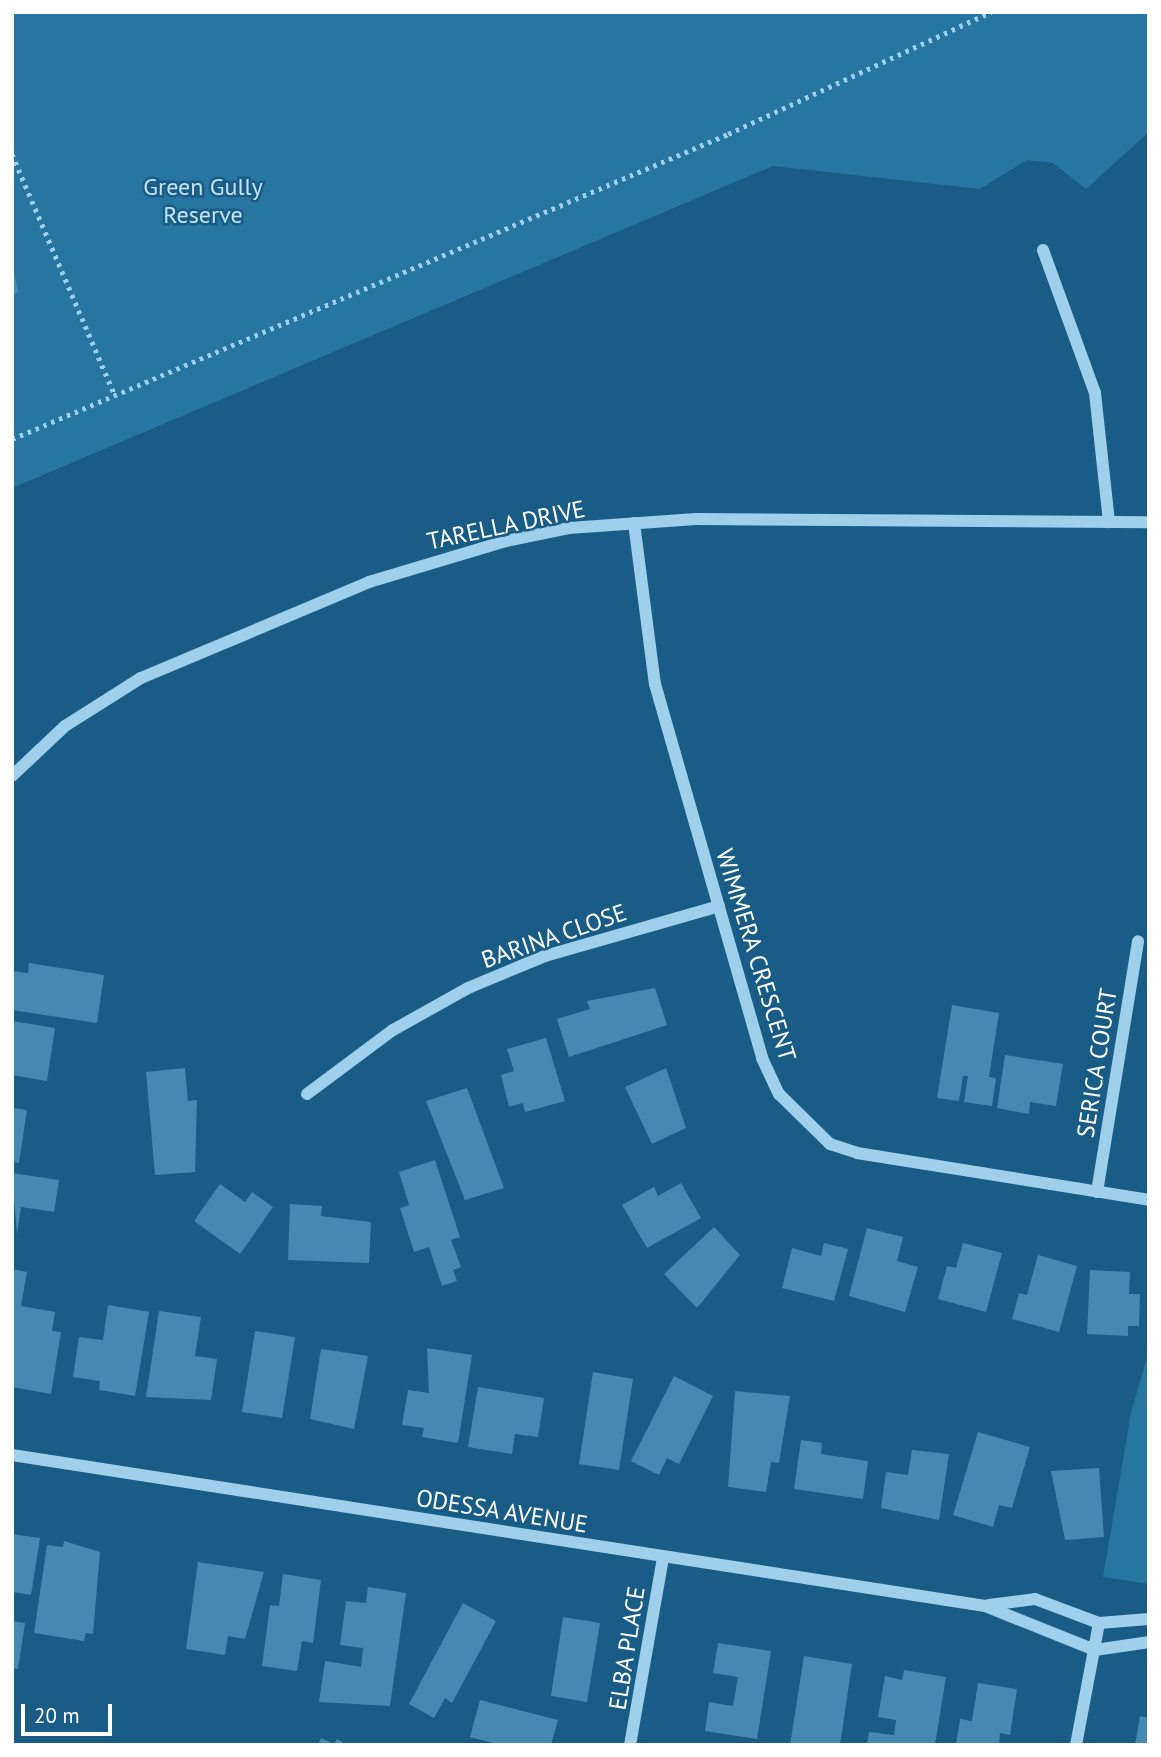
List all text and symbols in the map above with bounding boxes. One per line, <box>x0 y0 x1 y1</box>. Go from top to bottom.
park label: Green Gully Reserve <box>143 173 263 229</box>
street label: TARELLA DRIVE <box>424 494 588 556</box>
street label: WIMMERA CRESCENT <box>710 845 802 1065</box>
street label: BARINA CLOSE <box>477 898 631 974</box>
street label: SERICA COURT <box>1071 986 1123 1140</box>
street label: ODESSA AVENUE <box>413 1483 591 1539</box>
street label: ELBA PLACE <box>603 1584 651 1712</box>
scale bar <box>24 1690 116 1734</box>
text: 20 m <box>34 1702 80 1729</box>

